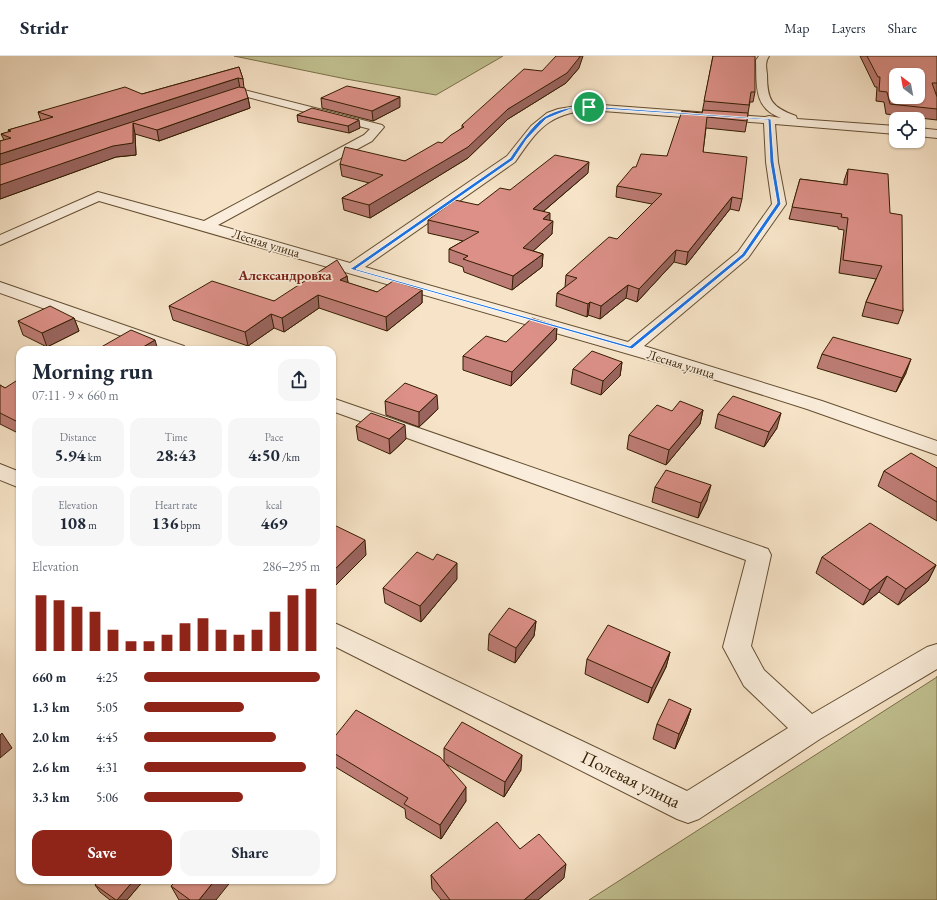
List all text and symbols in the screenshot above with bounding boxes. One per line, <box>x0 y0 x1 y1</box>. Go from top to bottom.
text: Stridr <box>20 15 68 40</box>
text: Map <box>784 19 809 37</box>
text: Layers <box>831 19 866 37</box>
text: Share <box>888 19 917 37</box>
north arrow <box>889 68 925 104</box>
map controls <box>889 68 925 148</box>
pin <box>572 90 606 124</box>
icon: arrive <box>578 96 600 118</box>
button: locate <box>889 112 925 148</box>
street label: Лесная улица <box>230 225 303 262</box>
district label: Александровка <box>237 266 333 284</box>
street label: Лесная улица <box>645 346 718 383</box>
text: Morning run <box>32 357 153 386</box>
button: share <box>278 359 320 401</box>
text: 07:11 · 9 × 660 m <box>32 387 119 404</box>
text: Distance <box>60 430 96 444</box>
text: Time <box>165 430 187 444</box>
text: Pace <box>265 430 283 444</box>
text: 5.94 <box>54 444 86 466</box>
text: 28:43 <box>156 444 196 466</box>
text: 4:50 <box>248 444 280 466</box>
text: km <box>86 450 102 464</box>
text: /km <box>280 450 300 464</box>
text: Elevation <box>58 498 98 512</box>
text: Heart rate <box>155 498 197 512</box>
text: kcal <box>266 498 282 512</box>
text: 108 <box>59 512 86 534</box>
text: 136 <box>151 512 178 534</box>
text: 469 <box>261 512 287 534</box>
text: m <box>86 518 97 532</box>
text: bpm <box>178 518 201 532</box>
text: Elevation <box>32 558 79 575</box>
text: 286–295 m <box>263 558 320 575</box>
text: 660 m <box>32 669 66 686</box>
text: 4:25 <box>96 669 118 686</box>
text: 1.3 km <box>32 699 70 716</box>
text: 5:05 <box>96 699 118 716</box>
text: 2.0 km <box>32 729 70 746</box>
text: 4:45 <box>96 729 118 746</box>
street label: Полевая улица <box>578 745 685 813</box>
text: 2.6 km <box>32 759 70 776</box>
text: 4:31 <box>96 759 118 776</box>
text: 3.3 km <box>32 789 70 806</box>
text: 5:06 <box>96 789 118 806</box>
button: Save <box>32 830 172 876</box>
button: Share <box>180 830 320 876</box>

